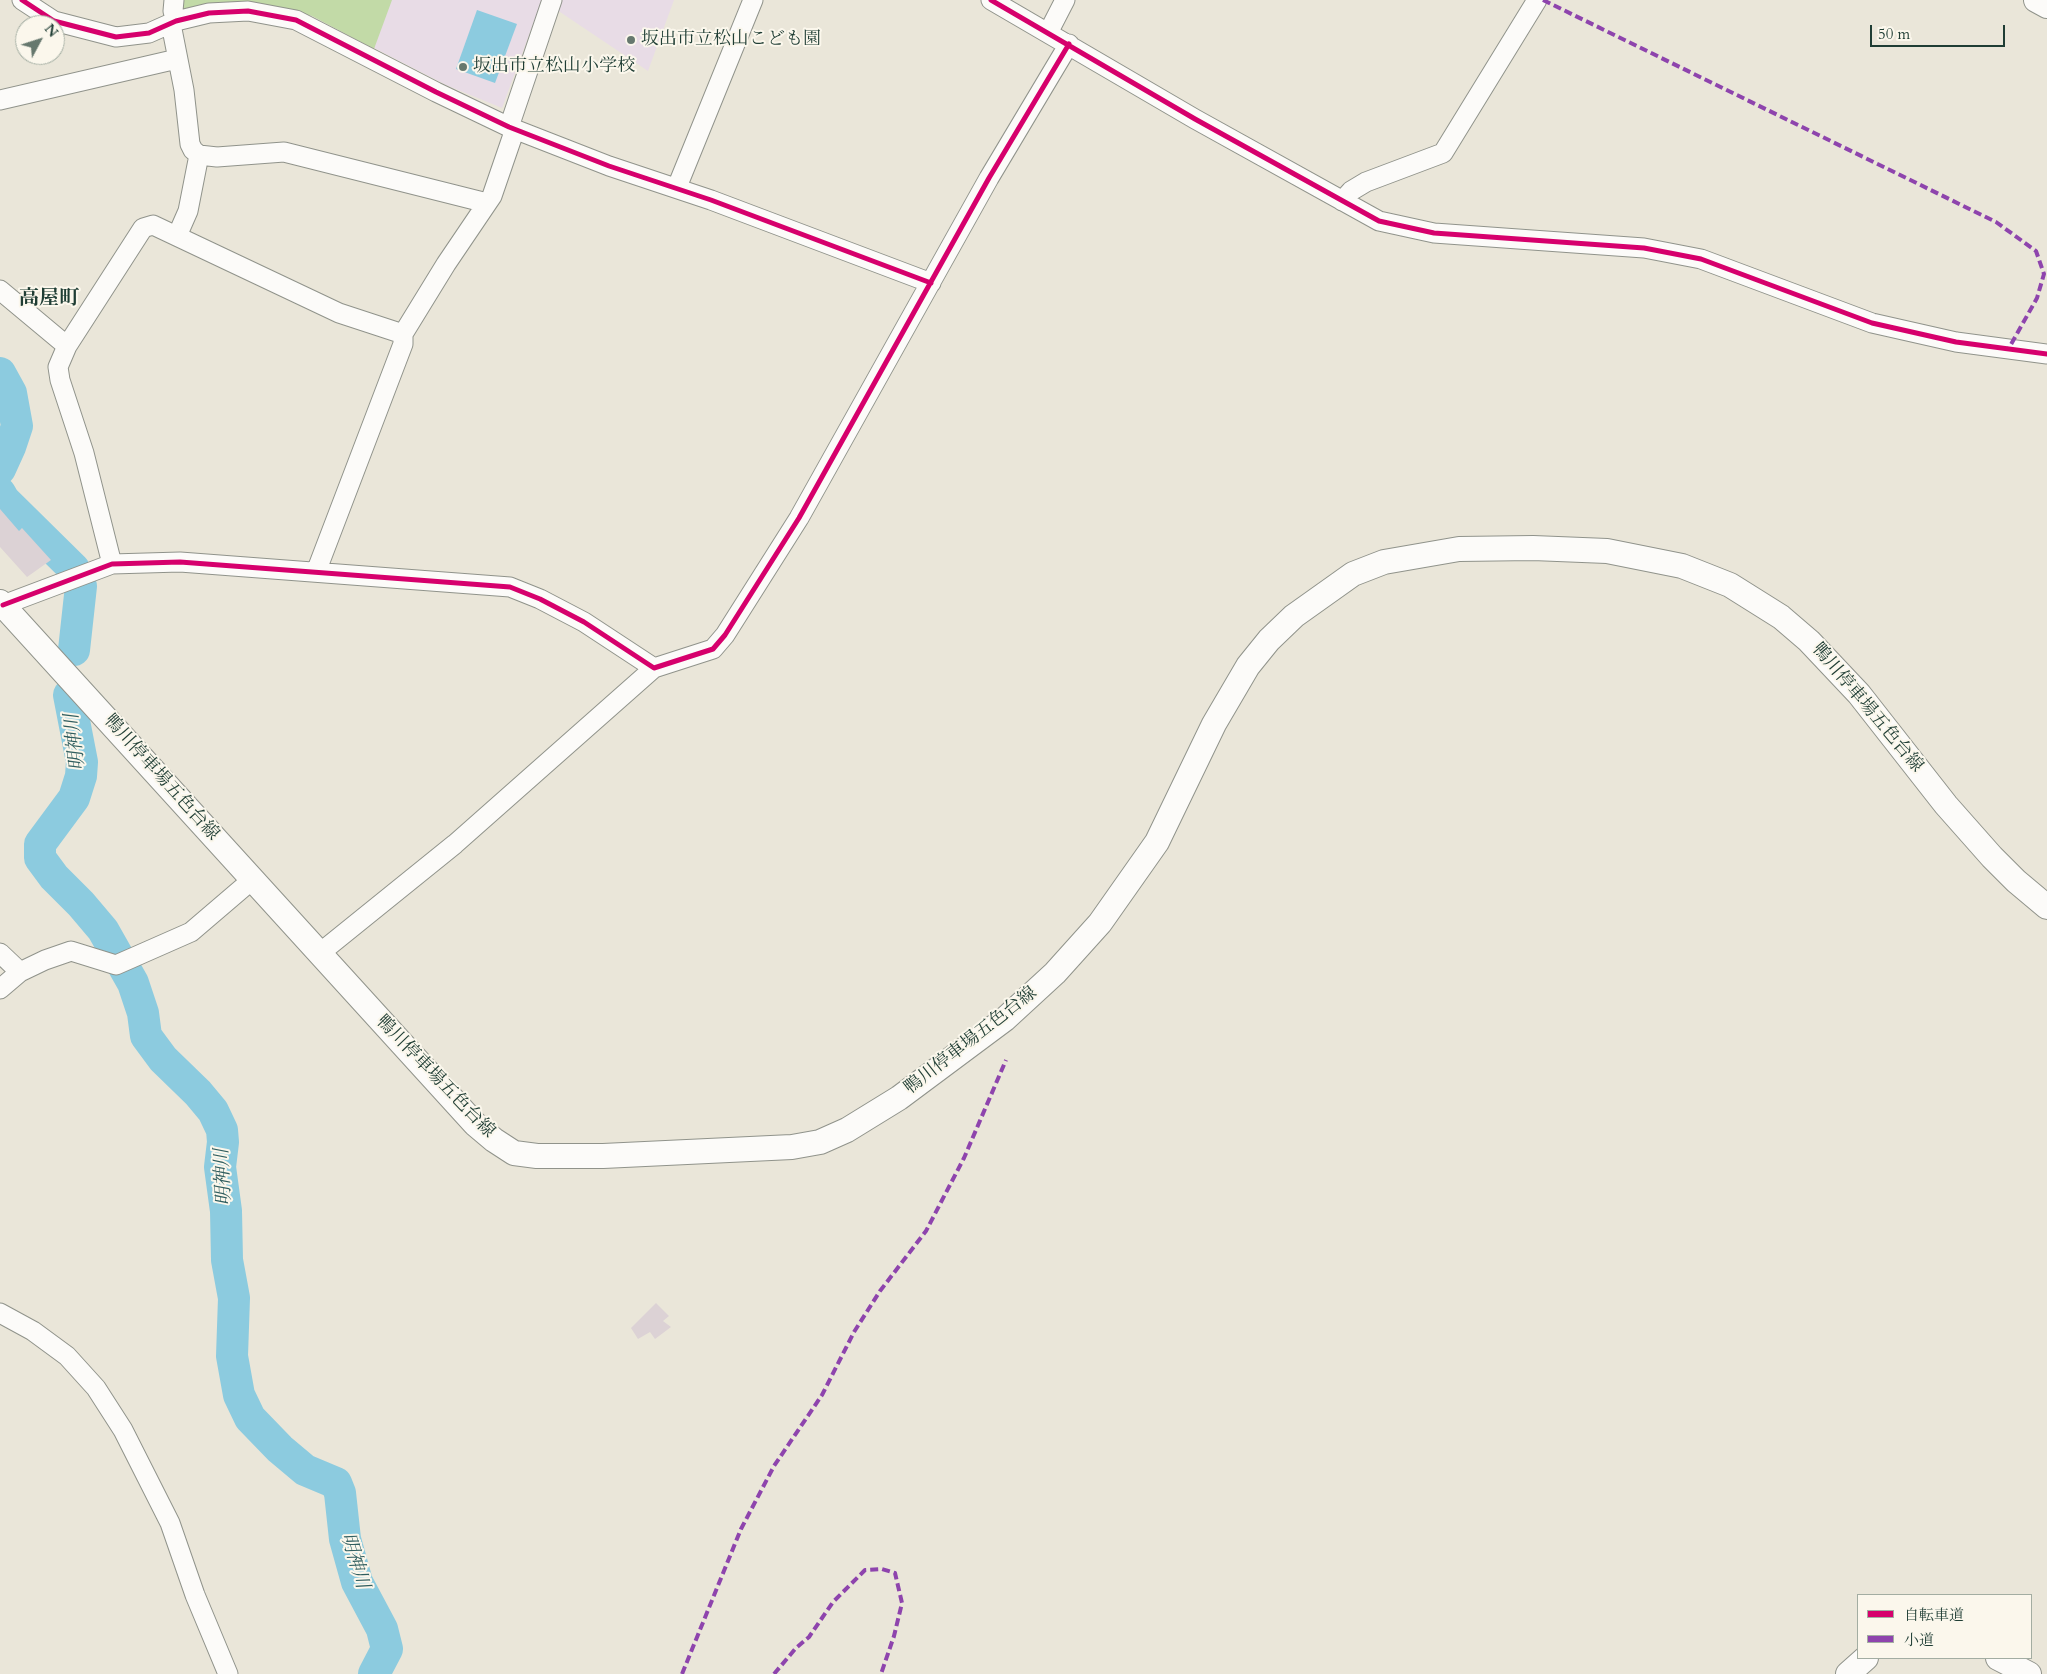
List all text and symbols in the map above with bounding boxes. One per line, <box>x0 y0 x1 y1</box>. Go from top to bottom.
north arrow <box>15 15 65 65</box>
scale bar <box>1872 15 2007 47</box>
text: N <box>40 20 62 41</box>
text: 50 m <box>1878 24 1910 44</box>
place label: 坂出市立松山こども園 <box>641 29 821 51</box>
marker: 坂出市立松山こども園 <box>625 34 637 46</box>
place label: 坂出市立松山小学校 <box>473 56 635 78</box>
marker: 坂出市立松山小学校 <box>457 61 469 73</box>
district label: 高屋町 <box>19 287 79 311</box>
street label: 鴨川停車場五色台線 <box>1807 639 1927 777</box>
street label: 鴨川停車場五色台線 <box>99 711 223 845</box>
water label: 明神川 <box>61 712 91 772</box>
street label: 鴨川停車場五色台線 <box>901 983 1041 1099</box>
street label: 鴨川停車場五色台線 <box>371 1011 499 1143</box>
water label: 明神川 <box>211 1148 237 1206</box>
water label: 明神川 <box>335 1530 373 1592</box>
legend <box>1857 1594 2032 1659</box>
text: 自転車道 <box>1904 1605 1964 1625</box>
text: 小道 <box>1904 1630 1934 1650</box>

